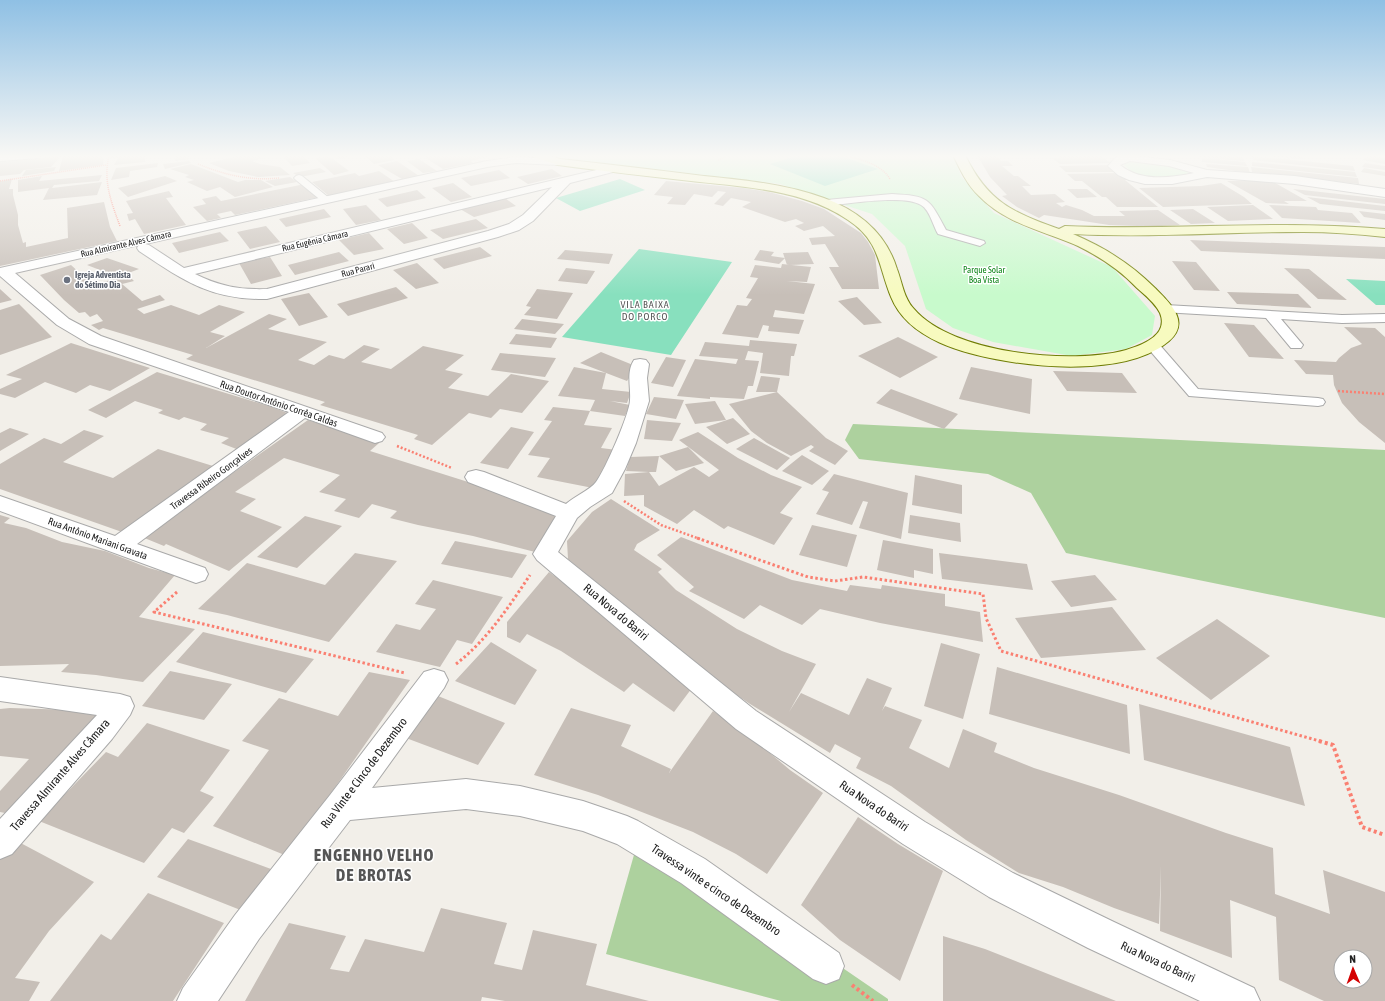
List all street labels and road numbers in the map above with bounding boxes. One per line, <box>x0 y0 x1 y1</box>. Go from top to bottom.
street label: Rua Almirante Alves Câmara <box>80 229 172 259</box>
street label: Rua Eugênia Câmara <box>281 229 349 253</box>
street label: Rua Parari <box>340 261 376 279</box>
street label: Rua Doutor Antônio Corrêa Caldas <box>219 378 339 429</box>
street label: Travessa Ribeiro Gonçalves <box>168 445 255 512</box>
street label: Rua Antônio Mariani Gravata <box>47 515 149 562</box>
street label: Rua Nova do Bariri <box>581 581 651 643</box>
street label: Rua Vinte e Cinco de Dezembro <box>318 715 410 831</box>
street label: Travessa Almirante Alves Câmara <box>7 716 113 834</box>
street label: Rua Nova do Bariri <box>837 778 911 834</box>
street label: Travessa vinte e cinco de Dezembro <box>649 841 784 939</box>
street label: Rua Nova do Bariri <box>1119 939 1197 985</box>

